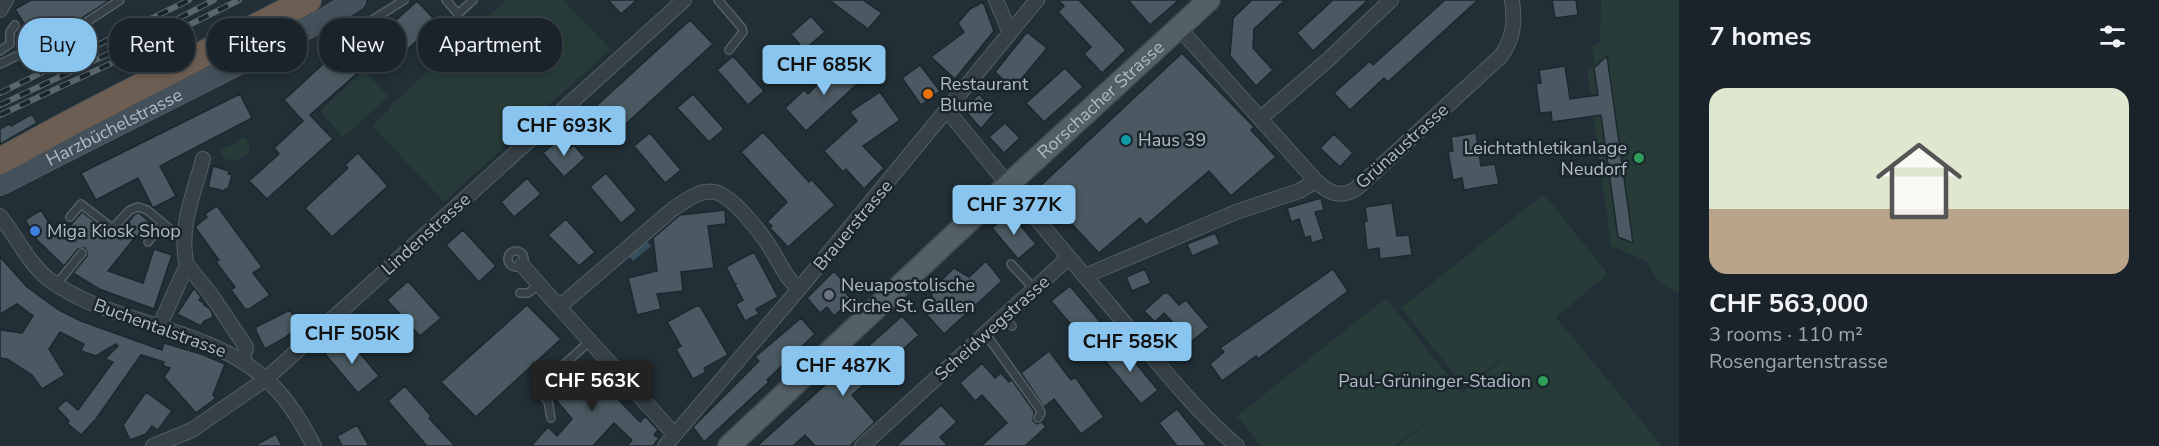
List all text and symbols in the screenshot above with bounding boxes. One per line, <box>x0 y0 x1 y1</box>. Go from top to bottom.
chip: Buy <box>18 18 97 72</box>
chip: Rent <box>109 18 195 72</box>
chip: Filters <box>207 18 307 72</box>
chip: New <box>319 18 406 72</box>
chip: Apartment <box>418 18 562 72</box>
text: 7 homes <box>1709 19 1811 54</box>
icon: filters <box>2096 20 2129 53</box>
street label: Rorschacher Strasse <box>1032 35 1169 164</box>
pin: CHF 685K <box>762 45 886 96</box>
text: CHF 685K <box>777 51 871 78</box>
place label: Restaurant Blume <box>940 72 1029 117</box>
street label: Harzbüchelstrasse <box>42 83 186 172</box>
marker: Restaurant Blume <box>921 87 935 101</box>
street label: Grünaustrasse <box>1350 98 1454 194</box>
pin: CHF 693K <box>502 106 626 157</box>
text: CHF 693K <box>517 112 611 139</box>
icon: home <box>1865 127 1973 235</box>
place label: Haus 39 <box>1138 128 1206 152</box>
marker: Haus 39 <box>1119 133 1133 147</box>
place label: Leichtathletikanlage Neudorf <box>1464 136 1628 181</box>
marker: Leichtathletikanlage Neudorf <box>1632 151 1646 165</box>
street label: Brauerstrasse <box>808 174 898 276</box>
pin: CHF 377K <box>952 185 1076 236</box>
street label: Lindenstrasse <box>376 188 476 280</box>
text: CHF 377K <box>967 191 1061 218</box>
place label: Miga Kiosk Shop <box>47 219 181 243</box>
marker: Miga Kiosk Shop <box>28 224 42 238</box>
street label: Scheidwegstrasse <box>929 270 1055 386</box>
place label: Neuapostolische Kirche St. Gallen <box>841 273 975 318</box>
text: CHF 563,000 <box>1709 286 1868 321</box>
marker: Neuapostolische Kirche St. Gallen <box>822 288 836 302</box>
street label: Buchentalstrasse <box>90 293 230 363</box>
pin: CHF 505K <box>290 314 414 365</box>
text: CHF 505K <box>305 320 399 347</box>
text: 3 rooms · 110 m² <box>1709 321 1863 348</box>
pin: CHF 585K <box>1068 322 1192 373</box>
text: CHF 585K <box>1083 328 1177 355</box>
pin: CHF 487K <box>781 346 905 397</box>
text: Rosengartenstrasse <box>1709 348 1888 375</box>
text: CHF 487K <box>796 352 890 379</box>
pin: CHF 563K <box>530 361 654 412</box>
text: CHF 563K <box>545 367 639 394</box>
place label: Paul-Grüninger-Stadion <box>1338 369 1531 393</box>
marker: Paul-Grüninger-Stadion <box>1536 374 1550 388</box>

